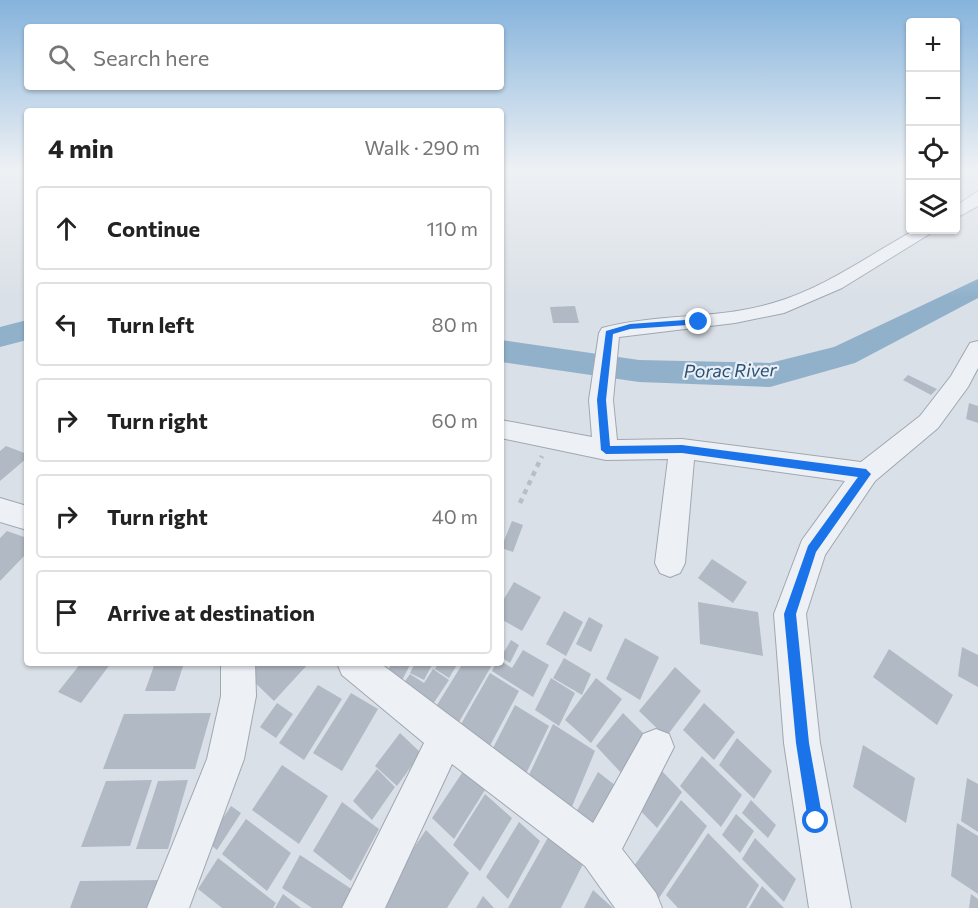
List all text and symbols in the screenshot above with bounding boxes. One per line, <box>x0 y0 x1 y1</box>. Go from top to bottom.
map controls <box>906 18 960 234</box>
button: + <box>906 18 960 72</box>
search box <box>24 24 504 90</box>
icon: search <box>45 41 78 74</box>
text: Search here <box>93 44 209 71</box>
button: − <box>906 72 960 126</box>
button: locate <box>906 126 960 180</box>
text: 4 min <box>48 132 114 163</box>
text: Walk · 290 m <box>364 135 480 159</box>
button: layers <box>906 180 960 234</box>
icon: ahead <box>50 212 83 245</box>
text: Continue <box>107 215 200 242</box>
text: 110 m <box>427 216 478 240</box>
icon: left <box>50 308 83 341</box>
route end <box>685 308 711 334</box>
text: Turn left <box>107 311 194 338</box>
text: 80 m <box>432 312 478 336</box>
water label: Porac River <box>683 358 777 382</box>
icon: right <box>50 404 83 437</box>
text: Turn right <box>107 407 208 434</box>
text: 60 m <box>432 408 478 432</box>
icon: right <box>50 500 83 533</box>
text: Turn right <box>107 503 208 530</box>
text: 40 m <box>432 504 478 528</box>
icon: arrive <box>50 596 83 629</box>
text: Arrive at destination <box>107 599 315 626</box>
route start <box>802 807 828 833</box>

